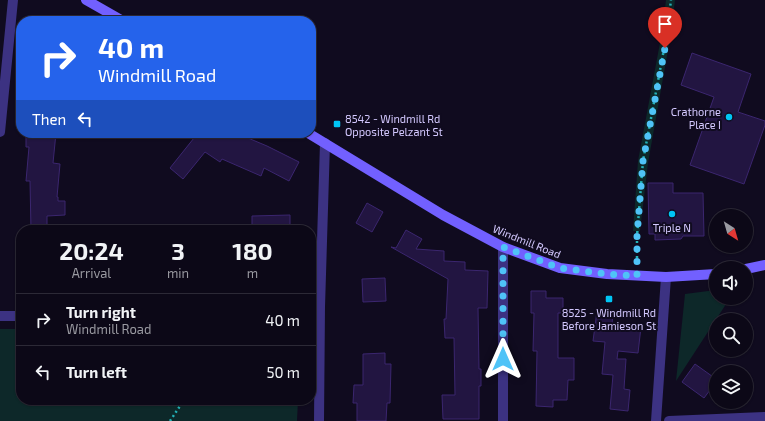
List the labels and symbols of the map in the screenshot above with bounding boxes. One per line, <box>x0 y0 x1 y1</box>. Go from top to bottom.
pin <box>648 7.0 682 48</box>
place label: Crathorne Place I <box>671 105 721 131</box>
place label: 8542 - Windmill Rd Opposite Pelzant St <box>345 112 443 138</box>
marker: Crathorne Place I <box>724 112 734 122</box>
marker: 8542 - Windmill Rd Opposite Pelzant St <box>332 119 342 129</box>
marker: Triple N <box>667 209 677 219</box>
north arrow <box>709 209 753 253</box>
street label: Windmill Road <box>491 221 563 261</box>
place label: Triple N <box>653 221 691 234</box>
marker: 8525 - Windmill Rd Before Jamieson St <box>604 294 614 304</box>
place label: 8525 - Windmill Rd Before Jamieson St <box>562 306 656 332</box>
position arrow <box>482 338 524 380</box>

